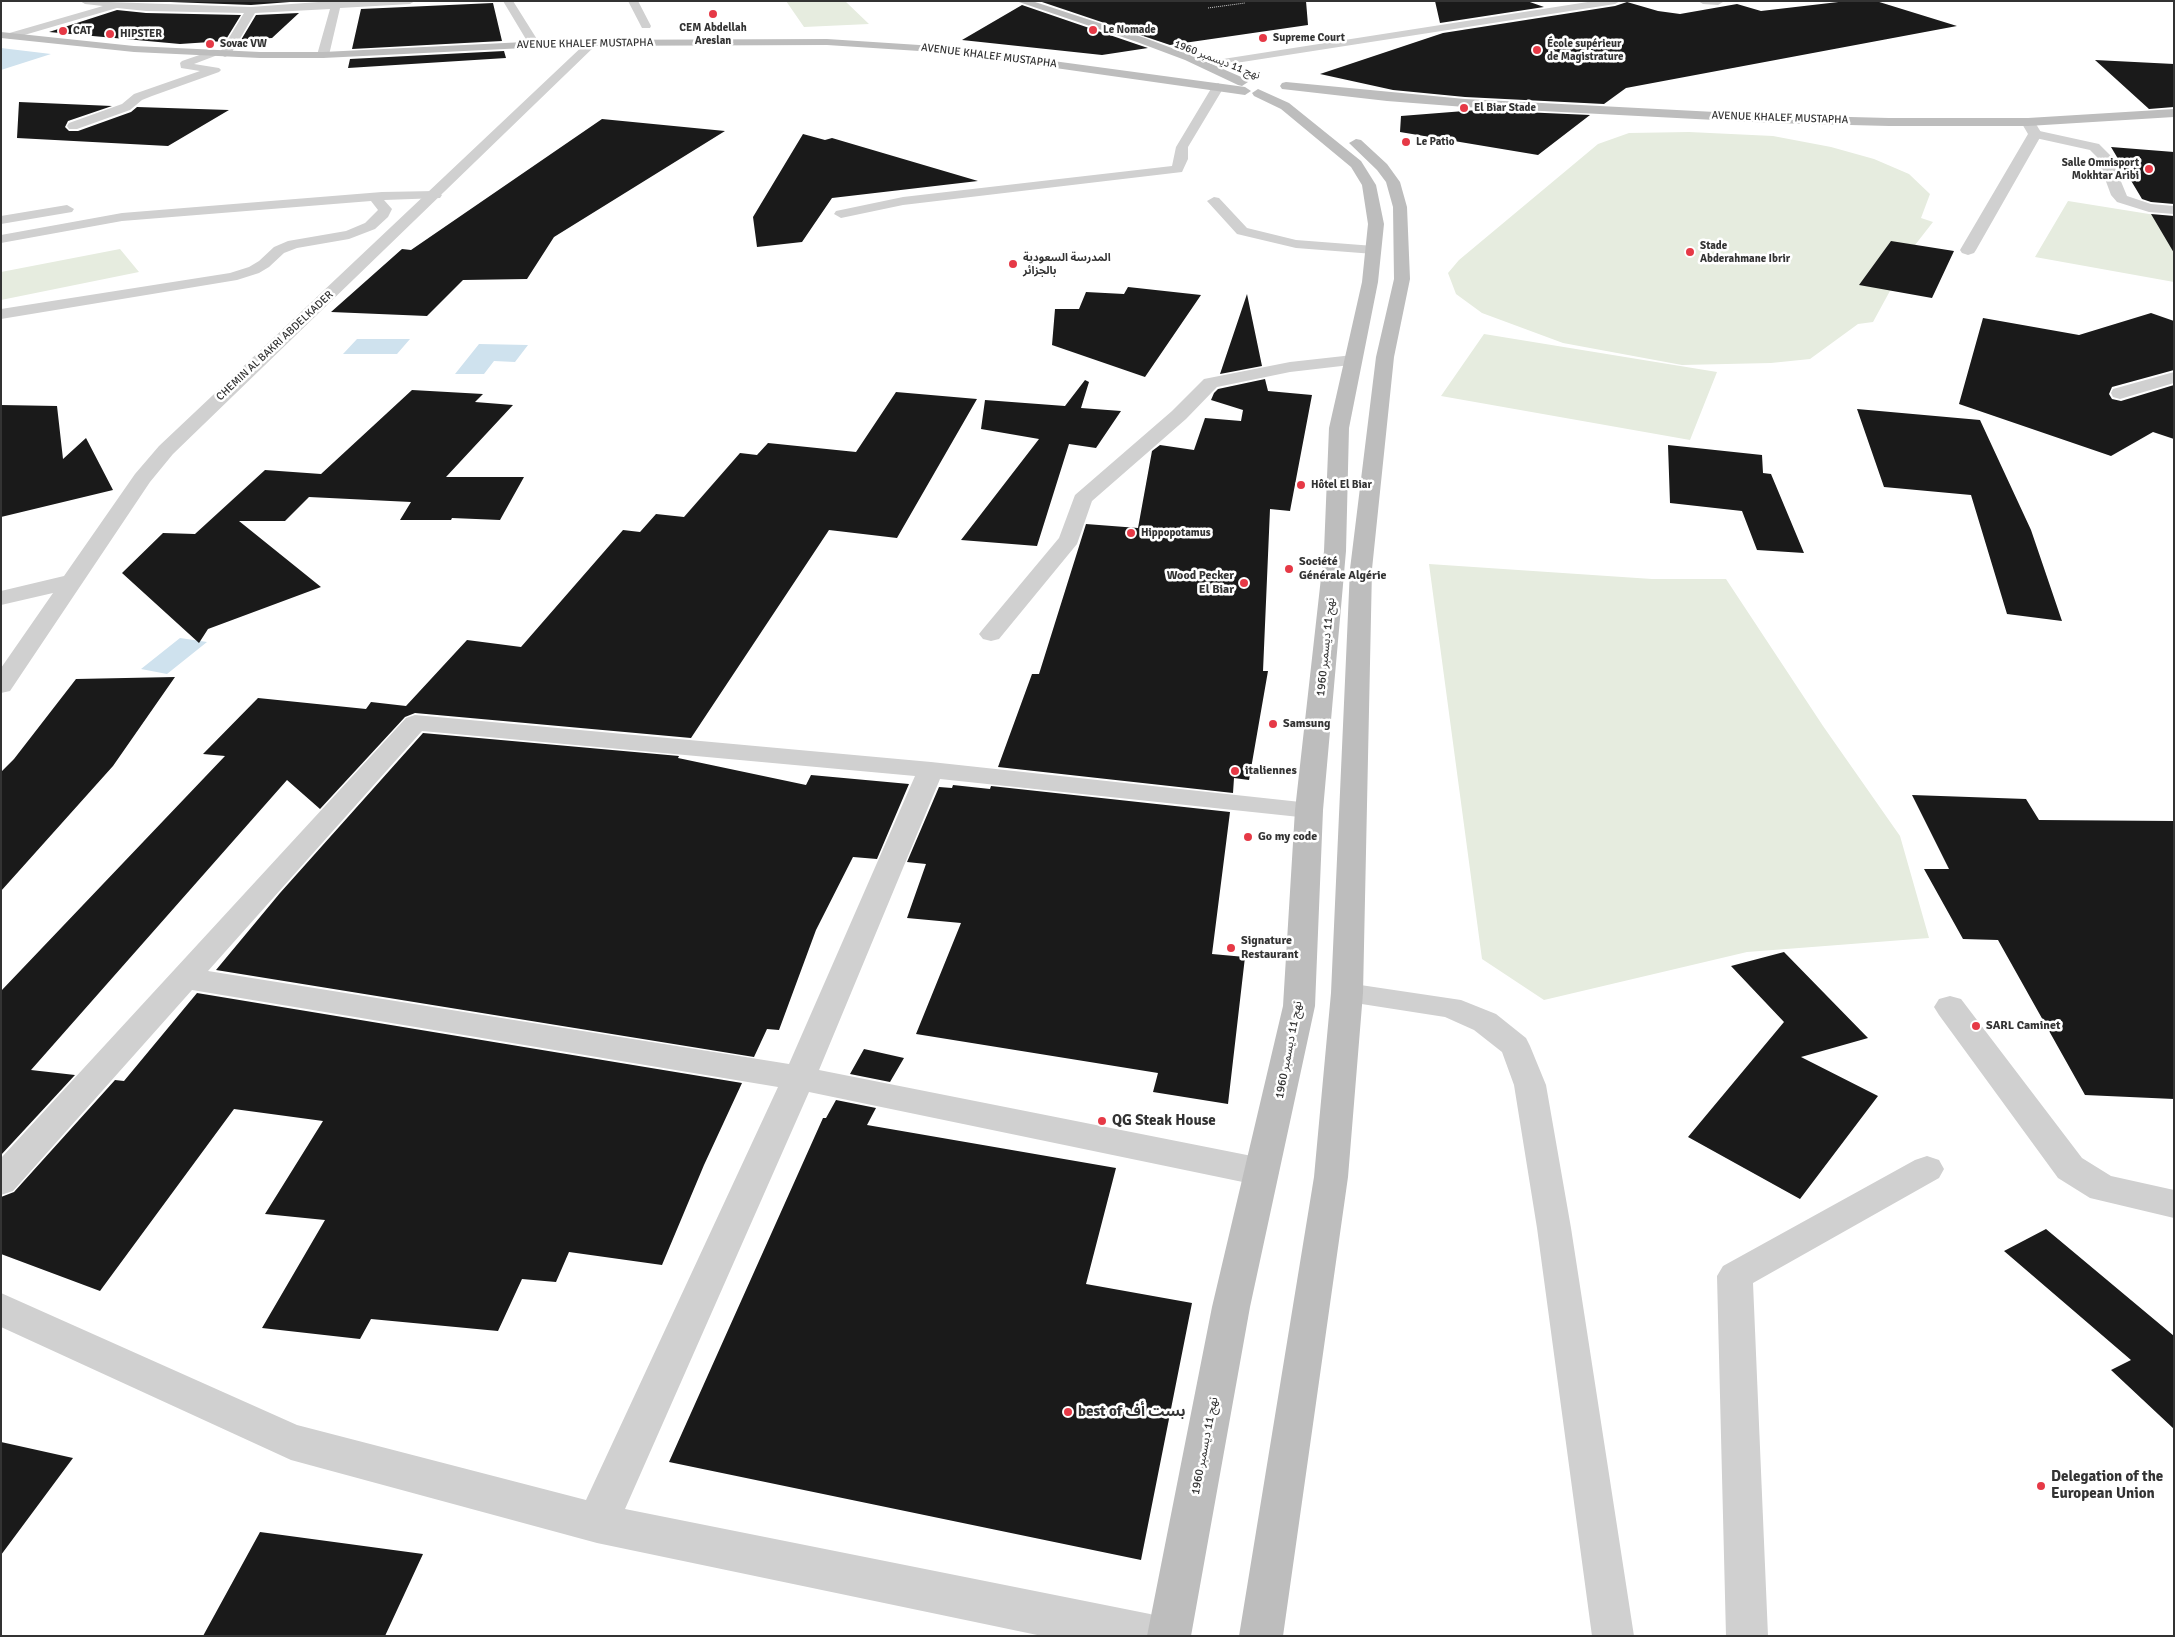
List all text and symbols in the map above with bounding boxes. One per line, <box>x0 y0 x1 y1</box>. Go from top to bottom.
marker: CEM Abdellah Areslan <box>707 8 719 20</box>
place label: CEM Abdellah Areslan <box>679 21 747 47</box>
place label: Le Nomade <box>1103 23 1156 37</box>
place label: CAT <box>73 24 92 38</box>
marker: Le Nomade <box>1087 24 1099 36</box>
marker: CAT <box>57 25 69 37</box>
place label: HIPSTER <box>120 27 162 41</box>
marker: HIPSTER <box>104 28 116 40</box>
place label: Supreme Court <box>1273 31 1345 45</box>
marker: Supreme Court <box>1257 32 1269 44</box>
street label: AVENUE KHALEF MUSTAPHA <box>517 36 653 52</box>
place label: Sovac VW <box>220 37 267 51</box>
place label: École supérieur de Magistrature <box>1547 37 1623 63</box>
marker: Sovac VW <box>204 38 216 50</box>
street label: نهج 11 ديسمبر 1960 <box>1172 38 1262 82</box>
street label: AVENUE KHALEF MUSTAPHA <box>920 41 1058 71</box>
marker: École supérieur de Magistrature <box>1531 44 1543 56</box>
place label: El Biar Stade <box>1474 101 1536 115</box>
marker: El Biar Stade <box>1458 102 1470 114</box>
street label: AVENUE KHALEF MUSTAPHA <box>1711 109 1849 127</box>
place label: Le Patio <box>1416 135 1454 149</box>
marker: Le Patio <box>1400 136 1412 148</box>
place label: Salle Omnisport Mokhtar Aribi <box>2062 156 2139 182</box>
marker: Salle Omnisport Mokhtar Aribi <box>2143 163 2155 175</box>
place label: Stade Abderahmane Ibrir <box>1700 239 1790 265</box>
marker: Stade Abderahmane Ibrir <box>1684 246 1696 258</box>
place label: المدرسة السعودية بالجزائر <box>1023 251 1111 277</box>
marker: المدرسة السعودية بالجزائر <box>1007 258 1019 270</box>
street label: CHEMIN AL BAKRI ABDELKADER <box>214 288 336 404</box>
place label: Hôtel El Biar <box>1311 478 1372 492</box>
marker: Hôtel El Biar <box>1295 479 1307 491</box>
place label: Hippopotamus <box>1141 526 1211 540</box>
marker: Hippopotamus <box>1125 527 1137 539</box>
place label: Société Générale Algérie <box>1299 555 1387 583</box>
marker: Société Générale Algérie <box>1283 563 1295 575</box>
place label: Wood Pecker El Biar <box>1167 569 1234 597</box>
marker: Wood Pecker El Biar <box>1238 577 1250 589</box>
street label: نهج 11 ديسمبر 1960 <box>1314 597 1338 697</box>
place label: Samsung <box>1283 717 1330 731</box>
marker: Samsung <box>1267 718 1279 730</box>
place label: italiennes <box>1245 764 1297 778</box>
marker: italiennes <box>1229 765 1241 777</box>
place label: Go my code <box>1258 830 1317 844</box>
marker: Go my code <box>1242 831 1254 843</box>
place label: Signature Restaurant <box>1241 934 1299 962</box>
marker: Signature Restaurant <box>1225 942 1237 954</box>
street label: نهج 11 ديسمبر 1960 <box>1272 1000 1306 1100</box>
place label: SARL Caminet <box>1986 1019 2060 1033</box>
marker: SARL Caminet <box>1970 1020 1982 1032</box>
place label: QG Steak House <box>1112 1112 1216 1130</box>
marker: QG Steak House <box>1096 1115 1108 1127</box>
street label: نهج 11 ديسمبر 1960 <box>1188 1396 1222 1496</box>
place label: best of بست أف <box>1078 1403 1185 1421</box>
marker: best of بست أف <box>1062 1406 1074 1418</box>
place label: Delegation of the European Union <box>2051 1468 2163 1503</box>
marker: Delegation of the European Union <box>2035 1480 2047 1492</box>

